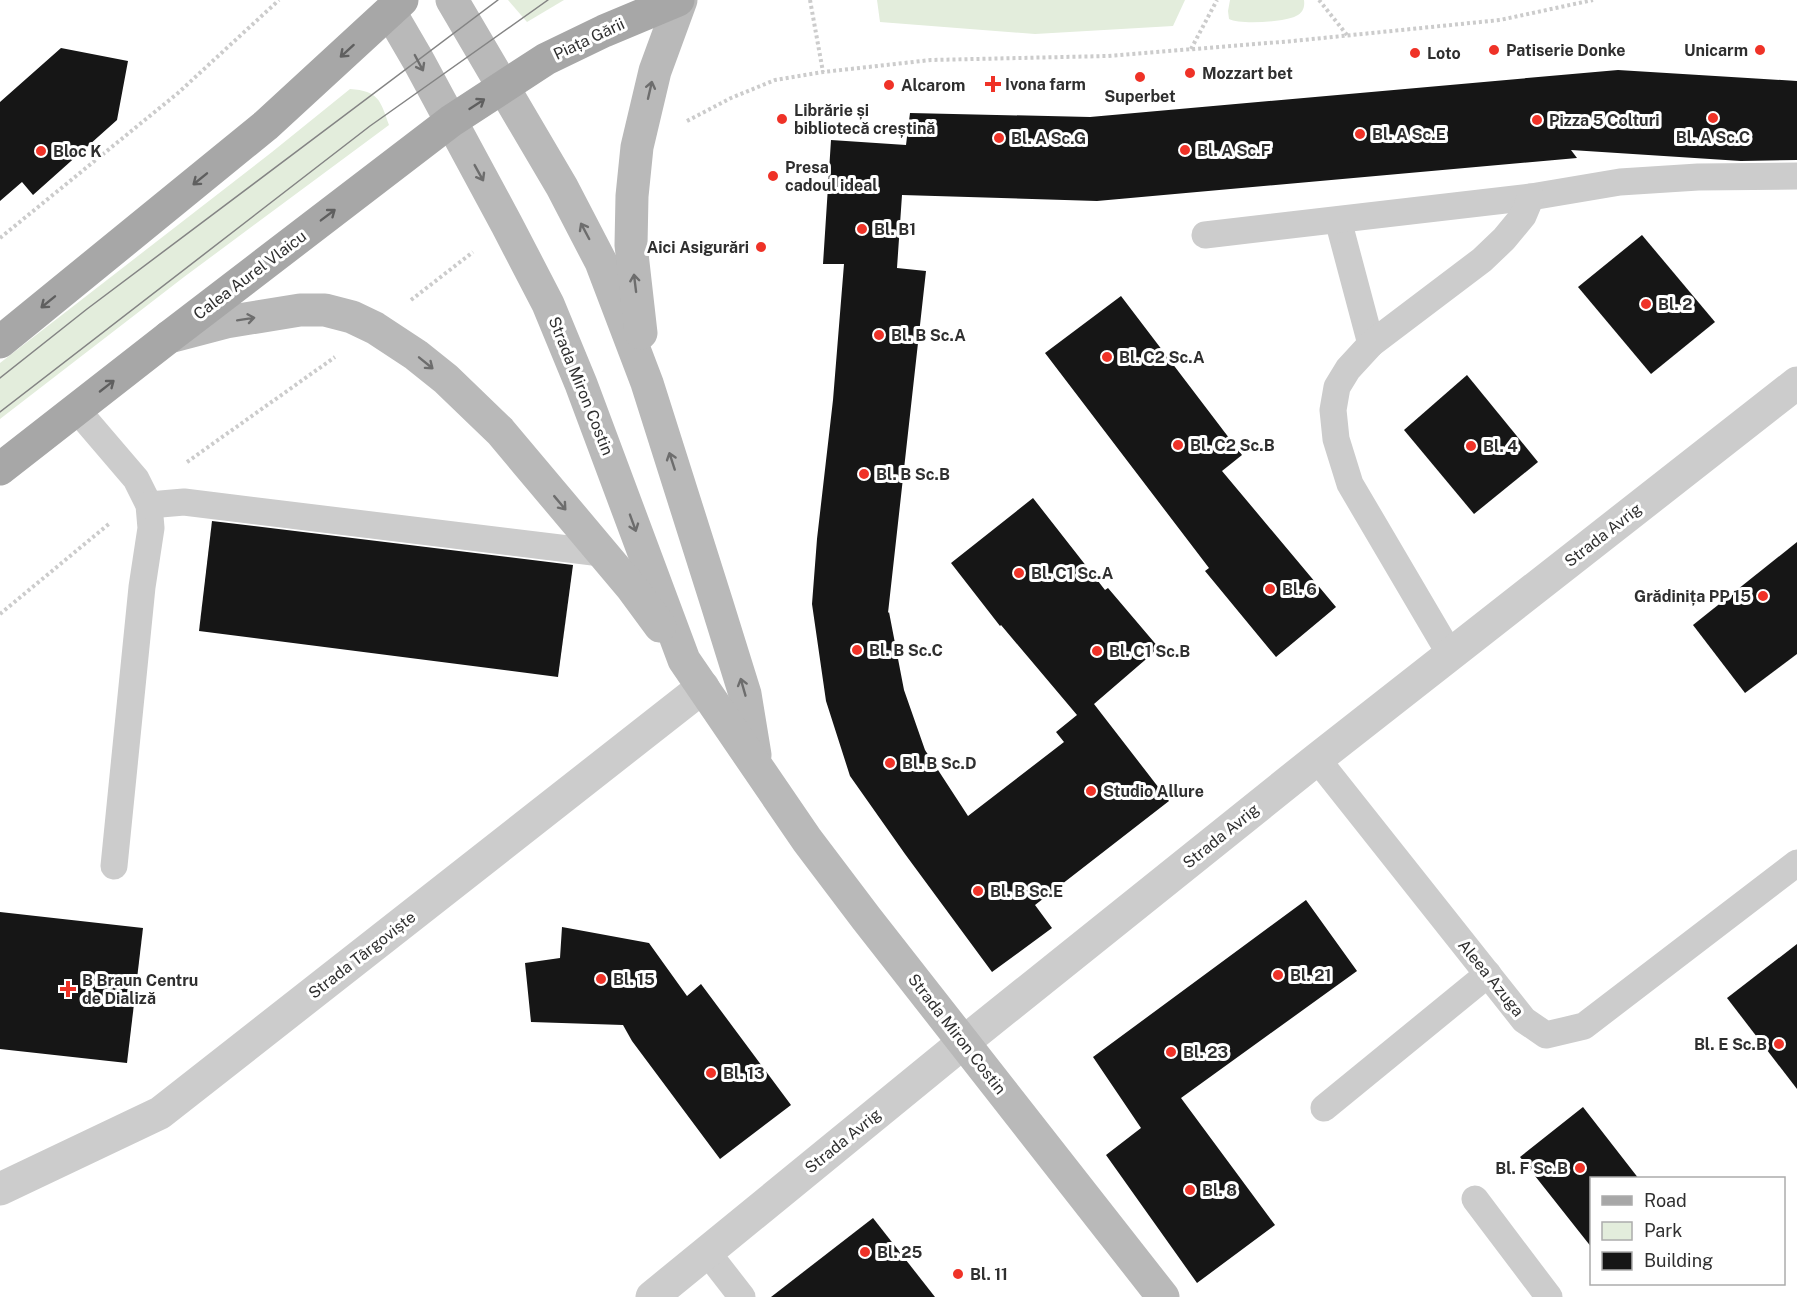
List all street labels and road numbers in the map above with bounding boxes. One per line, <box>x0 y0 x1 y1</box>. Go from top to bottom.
street label: Piața Gării <box>550 14 628 64</box>
street label: Calea Aurel Vlaicu <box>190 226 310 324</box>
street label: Strada Miron Costin <box>545 314 617 458</box>
street label: Strada Avrig <box>1561 499 1645 571</box>
street label: Strada Avrig <box>1179 800 1263 872</box>
street label: Strada Târgoviște <box>305 907 419 1003</box>
street label: Aleea Azuga <box>1454 936 1528 1020</box>
street label: Strada Miron Costin <box>904 970 1010 1098</box>
street label: Strada Avrig <box>801 1105 885 1177</box>

